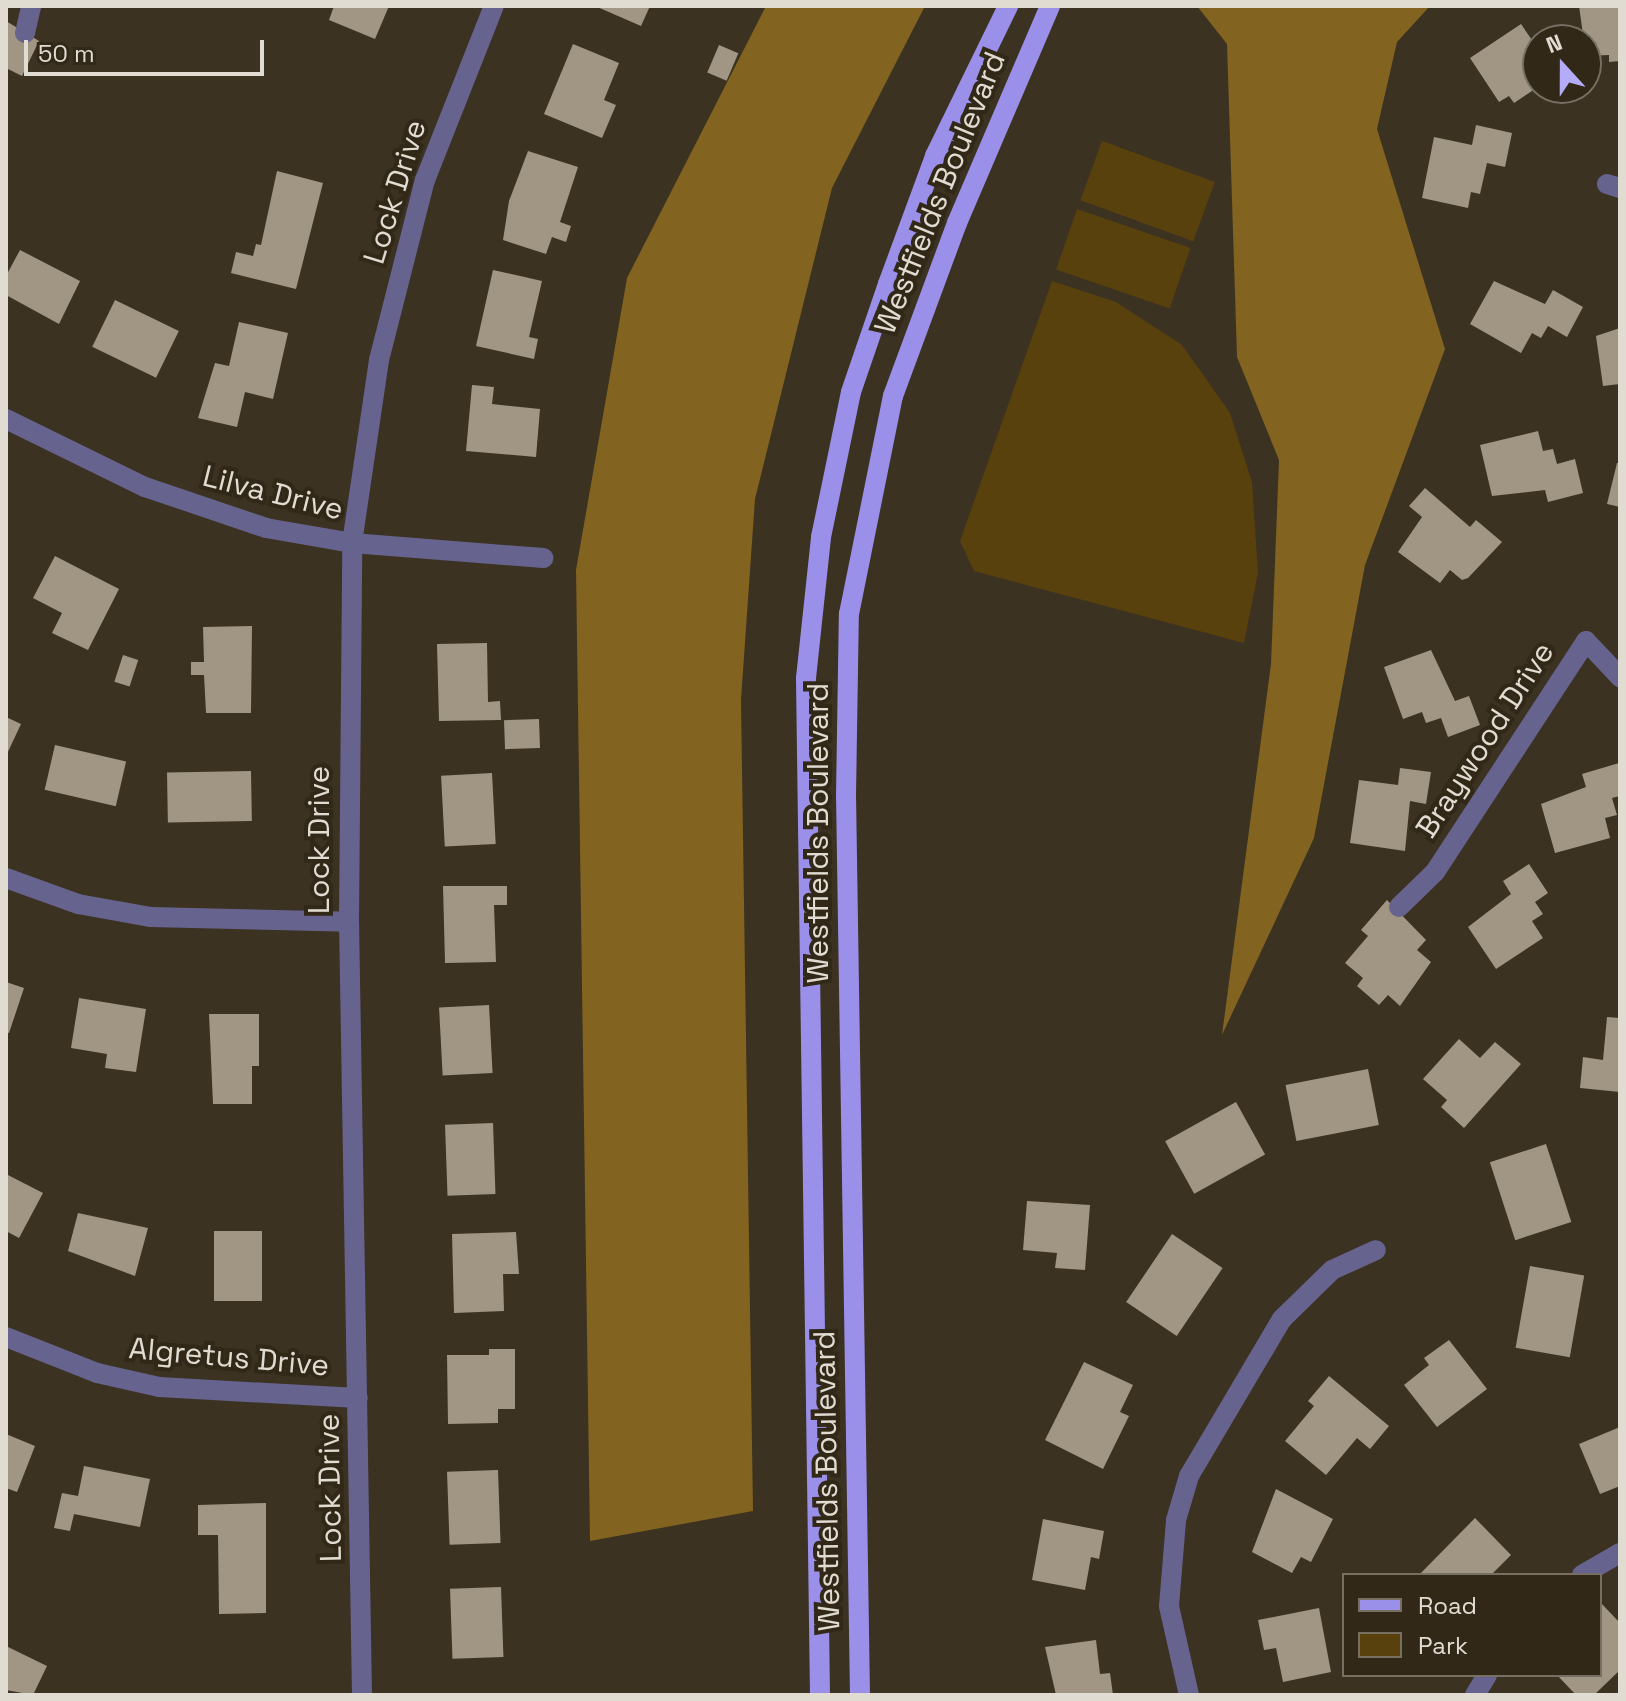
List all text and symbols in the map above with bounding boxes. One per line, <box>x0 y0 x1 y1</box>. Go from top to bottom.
scale bar <box>28 24 268 74</box>
north arrow <box>1522 24 1602 104</box>
text: N <box>1542 28 1566 59</box>
text: 50 m <box>38 38 95 69</box>
street label: Westfields Boulevard <box>867 47 1013 339</box>
street label: Lock Drive <box>356 116 434 268</box>
street label: Lilva Drive <box>199 458 347 528</box>
street label: Braywood Drive <box>1408 636 1562 844</box>
street label: Westfields Boulevard <box>800 683 836 983</box>
street label: Lock Drive <box>301 766 337 914</box>
street label: Algretus Drive <box>127 1330 331 1384</box>
street label: Westfields Boulevard <box>806 1330 848 1632</box>
street label: Lock Drive <box>311 1413 349 1563</box>
legend <box>1342 1573 1602 1677</box>
text: Road <box>1418 1590 1477 1621</box>
text: Park <box>1418 1630 1468 1661</box>

